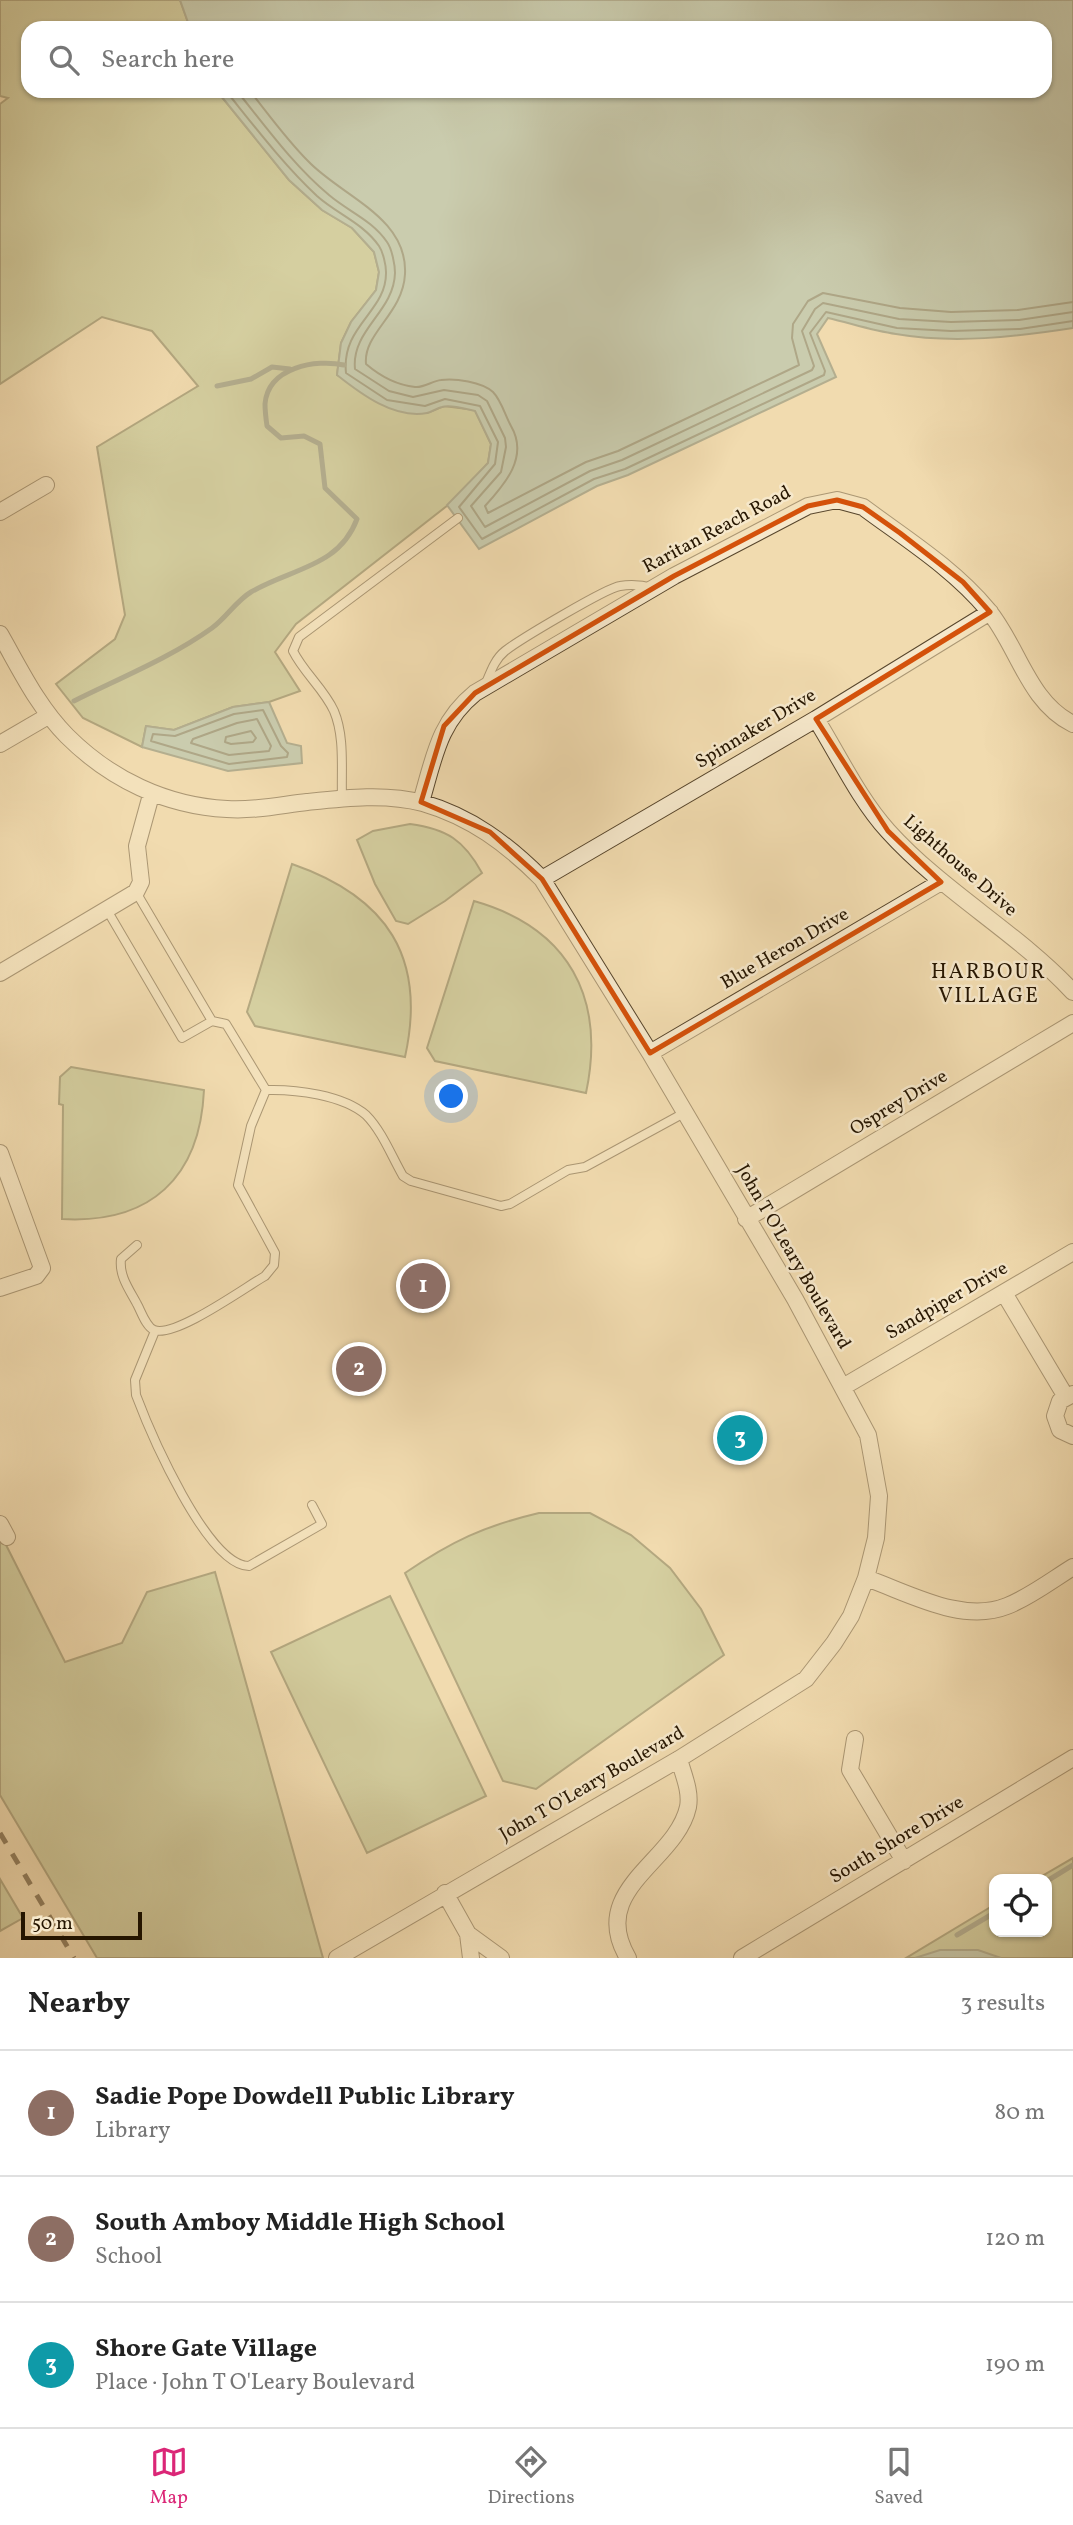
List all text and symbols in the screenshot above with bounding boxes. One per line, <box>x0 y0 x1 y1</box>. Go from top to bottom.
search box <box>21 21 1052 98</box>
icon: search <box>45 41 83 79</box>
text: Search here <box>101 42 234 78</box>
street label: Raritan Reach Road <box>638 480 796 580</box>
street label: Spinnaker Drive <box>691 683 821 775</box>
street label: Lighthouse Drive <box>897 809 1023 923</box>
street label: Blue Heron Drive <box>716 902 854 996</box>
district label: HARBOUR VILLAGE <box>931 958 1047 1011</box>
street label: Osprey Drive <box>845 1064 953 1142</box>
your location <box>434 1079 468 1113</box>
street label: John T O'Leary Boulevard <box>729 1160 857 1354</box>
street label: Sandpiper Drive <box>881 1256 1013 1346</box>
pin: 1 <box>400 1260 446 1312</box>
pin: 2 <box>336 1343 382 1395</box>
pin: 3 <box>717 1412 763 1464</box>
street label: John T O'Leary Boulevard <box>495 1720 689 1848</box>
street label: South Shore Drive <box>825 1790 969 1890</box>
map controls <box>989 1874 1052 1937</box>
button: locate <box>989 1874 1052 1937</box>
scale bar <box>21 1909 142 1941</box>
text: 50 m <box>32 1911 73 1937</box>
text: Nearby <box>28 1983 130 2025</box>
text: 3 results <box>960 1988 1045 2020</box>
text: Sadie Pope Dowdell Public Library <box>95 2079 515 2115</box>
text: 1 <box>46 2097 56 2129</box>
text: 80 m <box>995 2097 1045 2129</box>
text: Library <box>95 2115 171 2147</box>
text: South Amboy Middle High School <box>95 2205 505 2241</box>
text: 2 <box>45 2223 57 2255</box>
text: 120 m <box>985 2223 1045 2255</box>
text: School <box>95 2241 162 2273</box>
text: Shore Gate Village <box>95 2331 317 2367</box>
text: 3 <box>45 2349 57 2381</box>
text: 190 m <box>985 2349 1045 2381</box>
text: Place · John T O'Leary Boulevard <box>95 2367 415 2399</box>
tab: Map <box>150 2443 188 2511</box>
tab: Directions <box>488 2443 575 2511</box>
tab: Saved <box>874 2443 923 2511</box>

